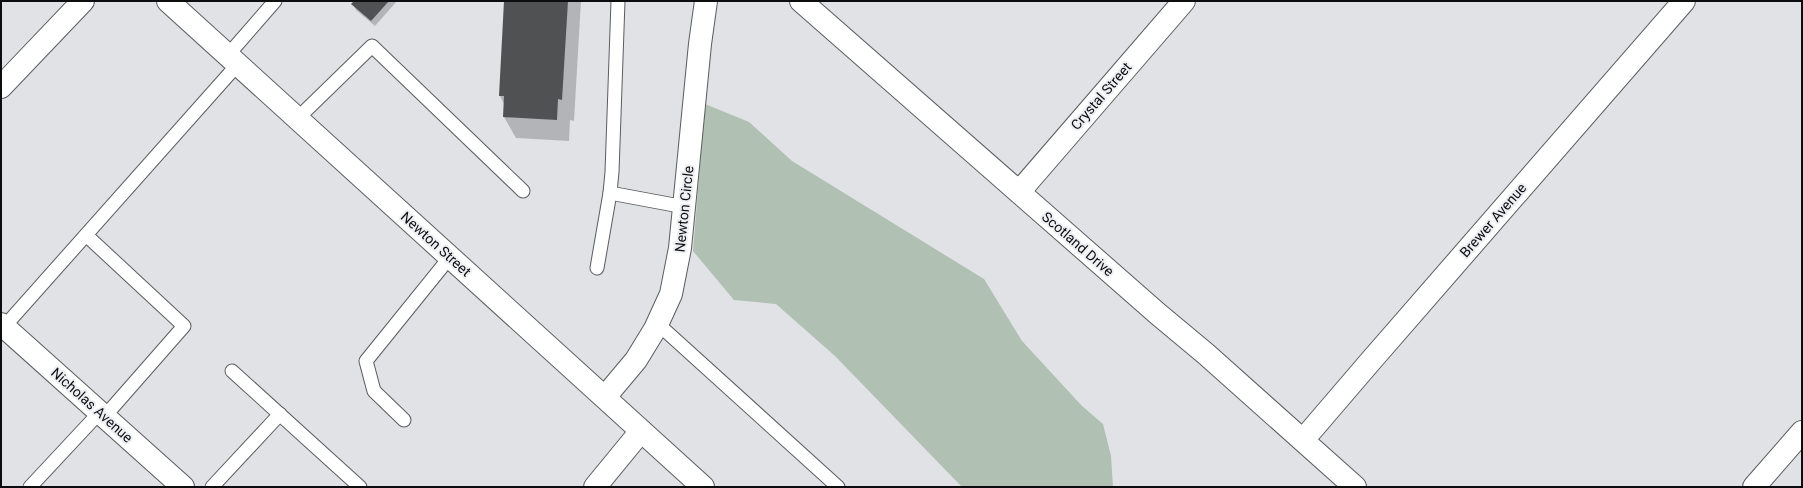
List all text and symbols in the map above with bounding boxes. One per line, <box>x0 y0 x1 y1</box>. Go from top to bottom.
street label: Crystal Street <box>1067 59 1135 133</box>
street label: Newton Circle <box>672 165 696 253</box>
street label: Brewer Avenue <box>1457 180 1529 260</box>
street label: Newton Street <box>398 208 475 280</box>
street label: Scotland Drive <box>1039 209 1117 279</box>
street label: Nicholas Avenue <box>48 364 136 446</box>

